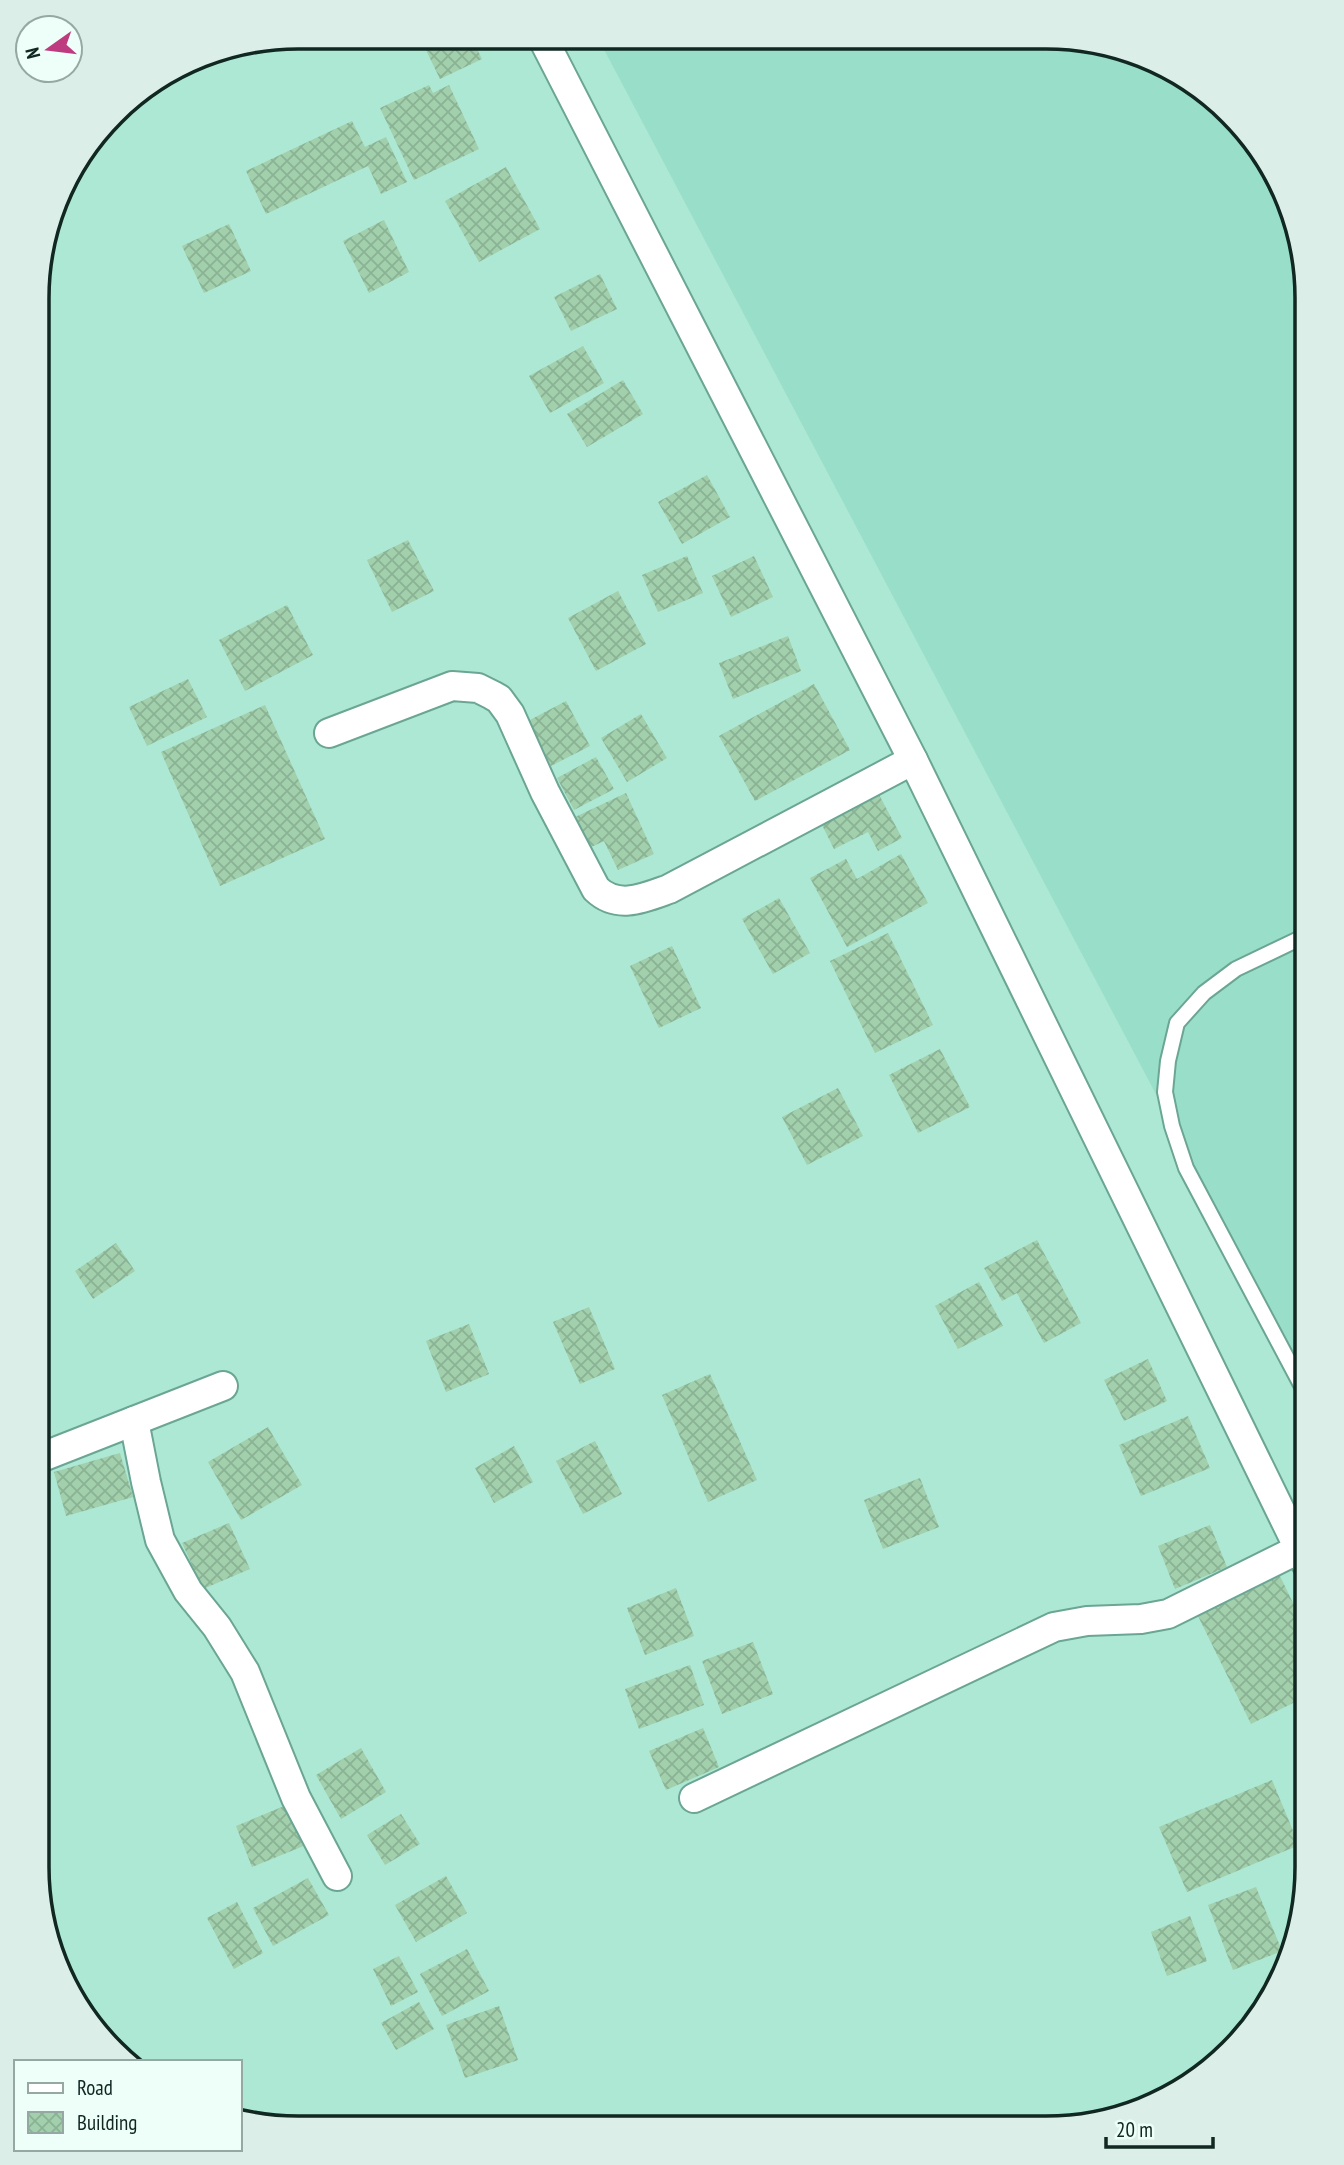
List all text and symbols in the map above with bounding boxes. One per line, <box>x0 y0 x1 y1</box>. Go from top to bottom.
north arrow <box>14 14 84 84</box>
text: N <box>20 45 45 61</box>
legend <box>14 2060 242 2151</box>
text: Road <box>77 2074 113 2101</box>
scale bar <box>1106 2106 1213 2150</box>
text: Building <box>77 2109 137 2136</box>
text: 20 m <box>1116 2116 1153 2143</box>

